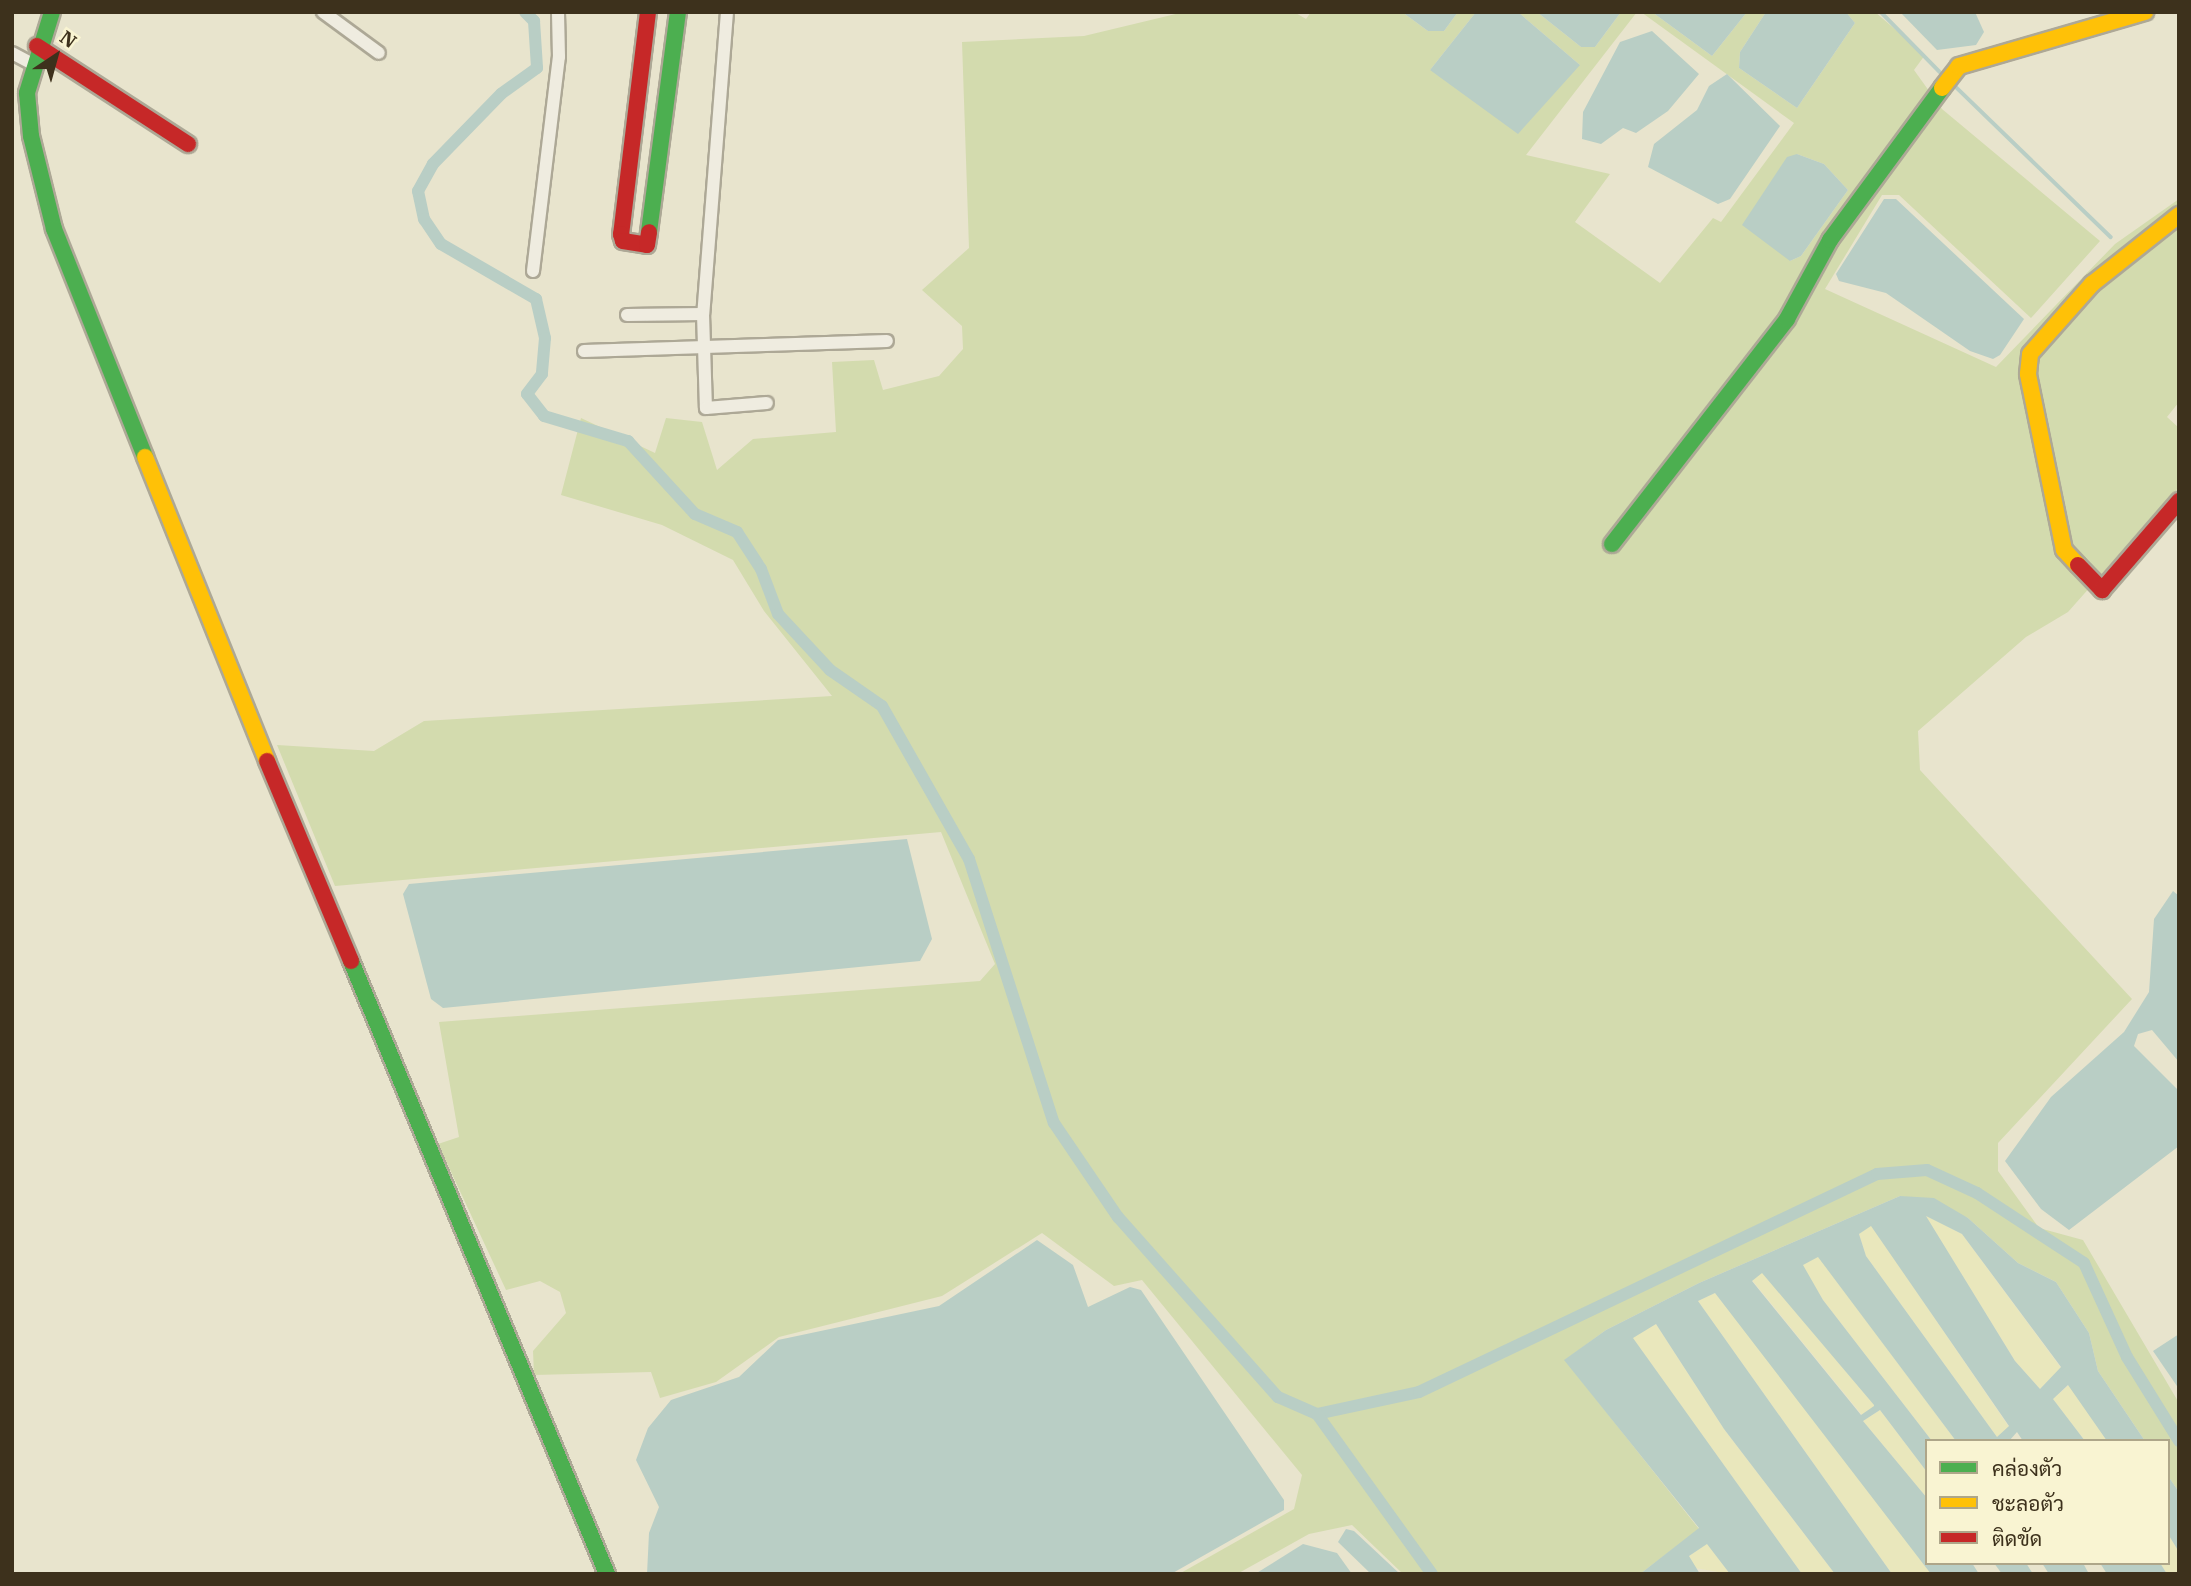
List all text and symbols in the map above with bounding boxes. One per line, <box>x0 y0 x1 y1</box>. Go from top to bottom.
north arrow <box>21 21 91 91</box>
text: N <box>55 25 81 53</box>
legend <box>1925 1439 2170 1565</box>
text: คล่องตัว <box>1992 1454 2062 1482</box>
text: ชะลอตัว <box>1992 1489 2064 1517</box>
text: ติดขัด <box>1992 1524 2042 1552</box>

